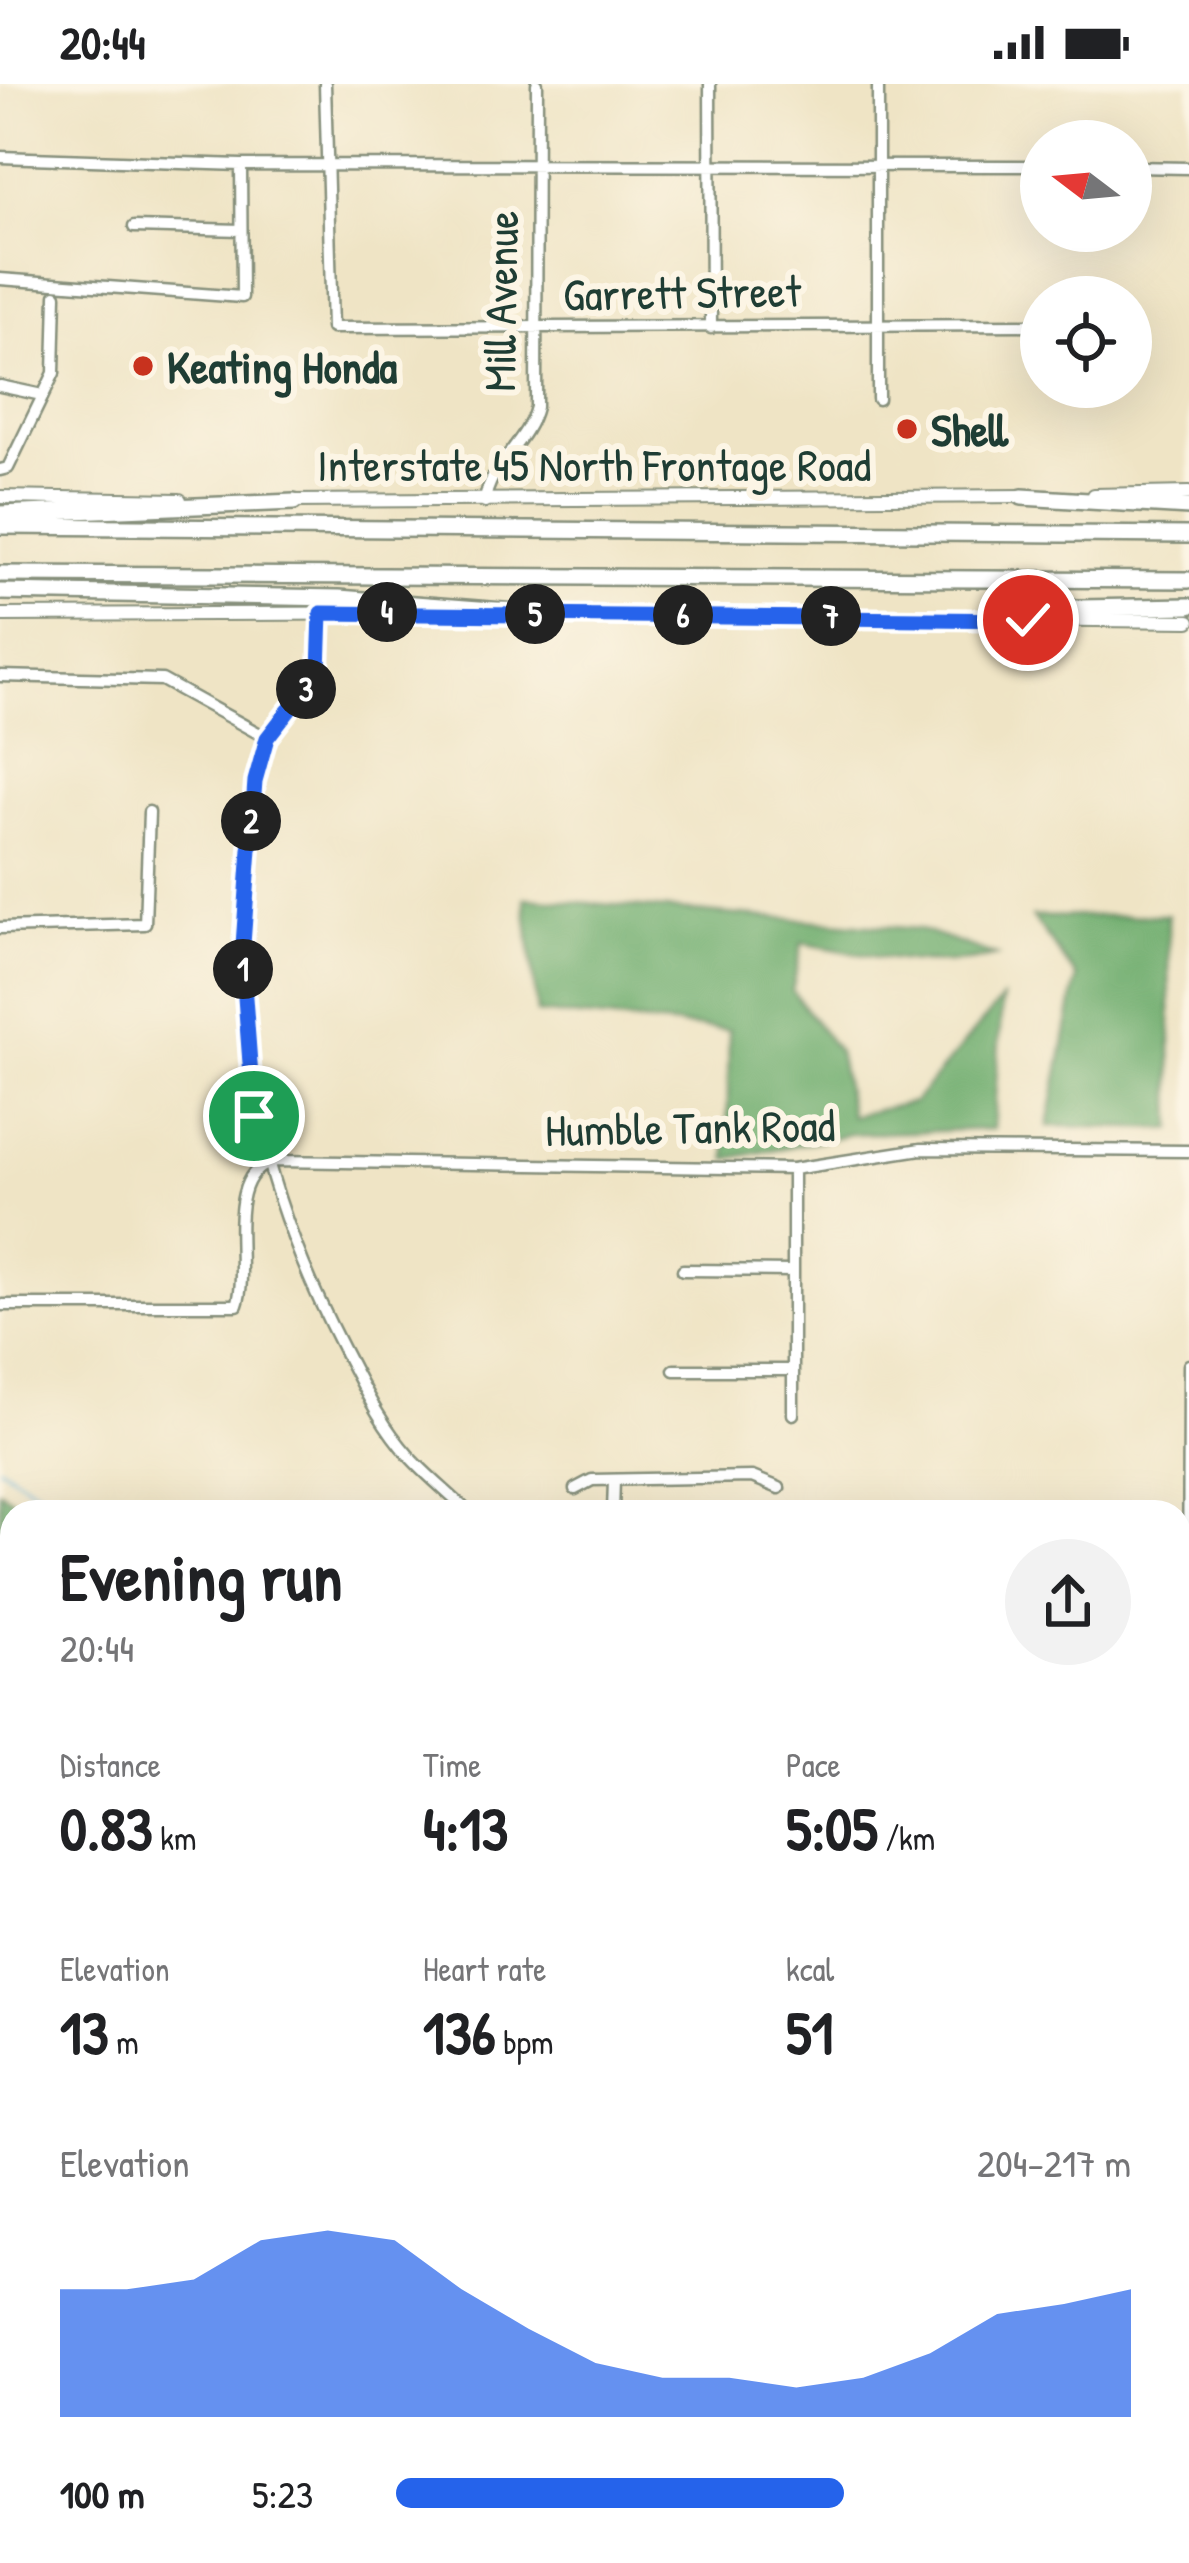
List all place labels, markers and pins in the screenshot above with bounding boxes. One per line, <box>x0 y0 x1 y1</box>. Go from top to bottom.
place label: Keating Honda <box>167 336 397 398</box>
marker: Keating Honda <box>130 353 156 379</box>
place label: Shell <box>931 399 1009 460</box>
marker: Shell <box>894 416 920 442</box>
pin <box>977 569 1079 671</box>
pin: 4 <box>357 582 417 642</box>
pin: 5 <box>505 584 565 644</box>
pin: 6 <box>653 585 713 645</box>
pin: 7 <box>801 586 861 646</box>
pin: 3 <box>276 659 336 719</box>
pin: 2 <box>221 791 281 851</box>
pin: 1 <box>213 939 273 999</box>
pin <box>203 1065 305 1167</box>

